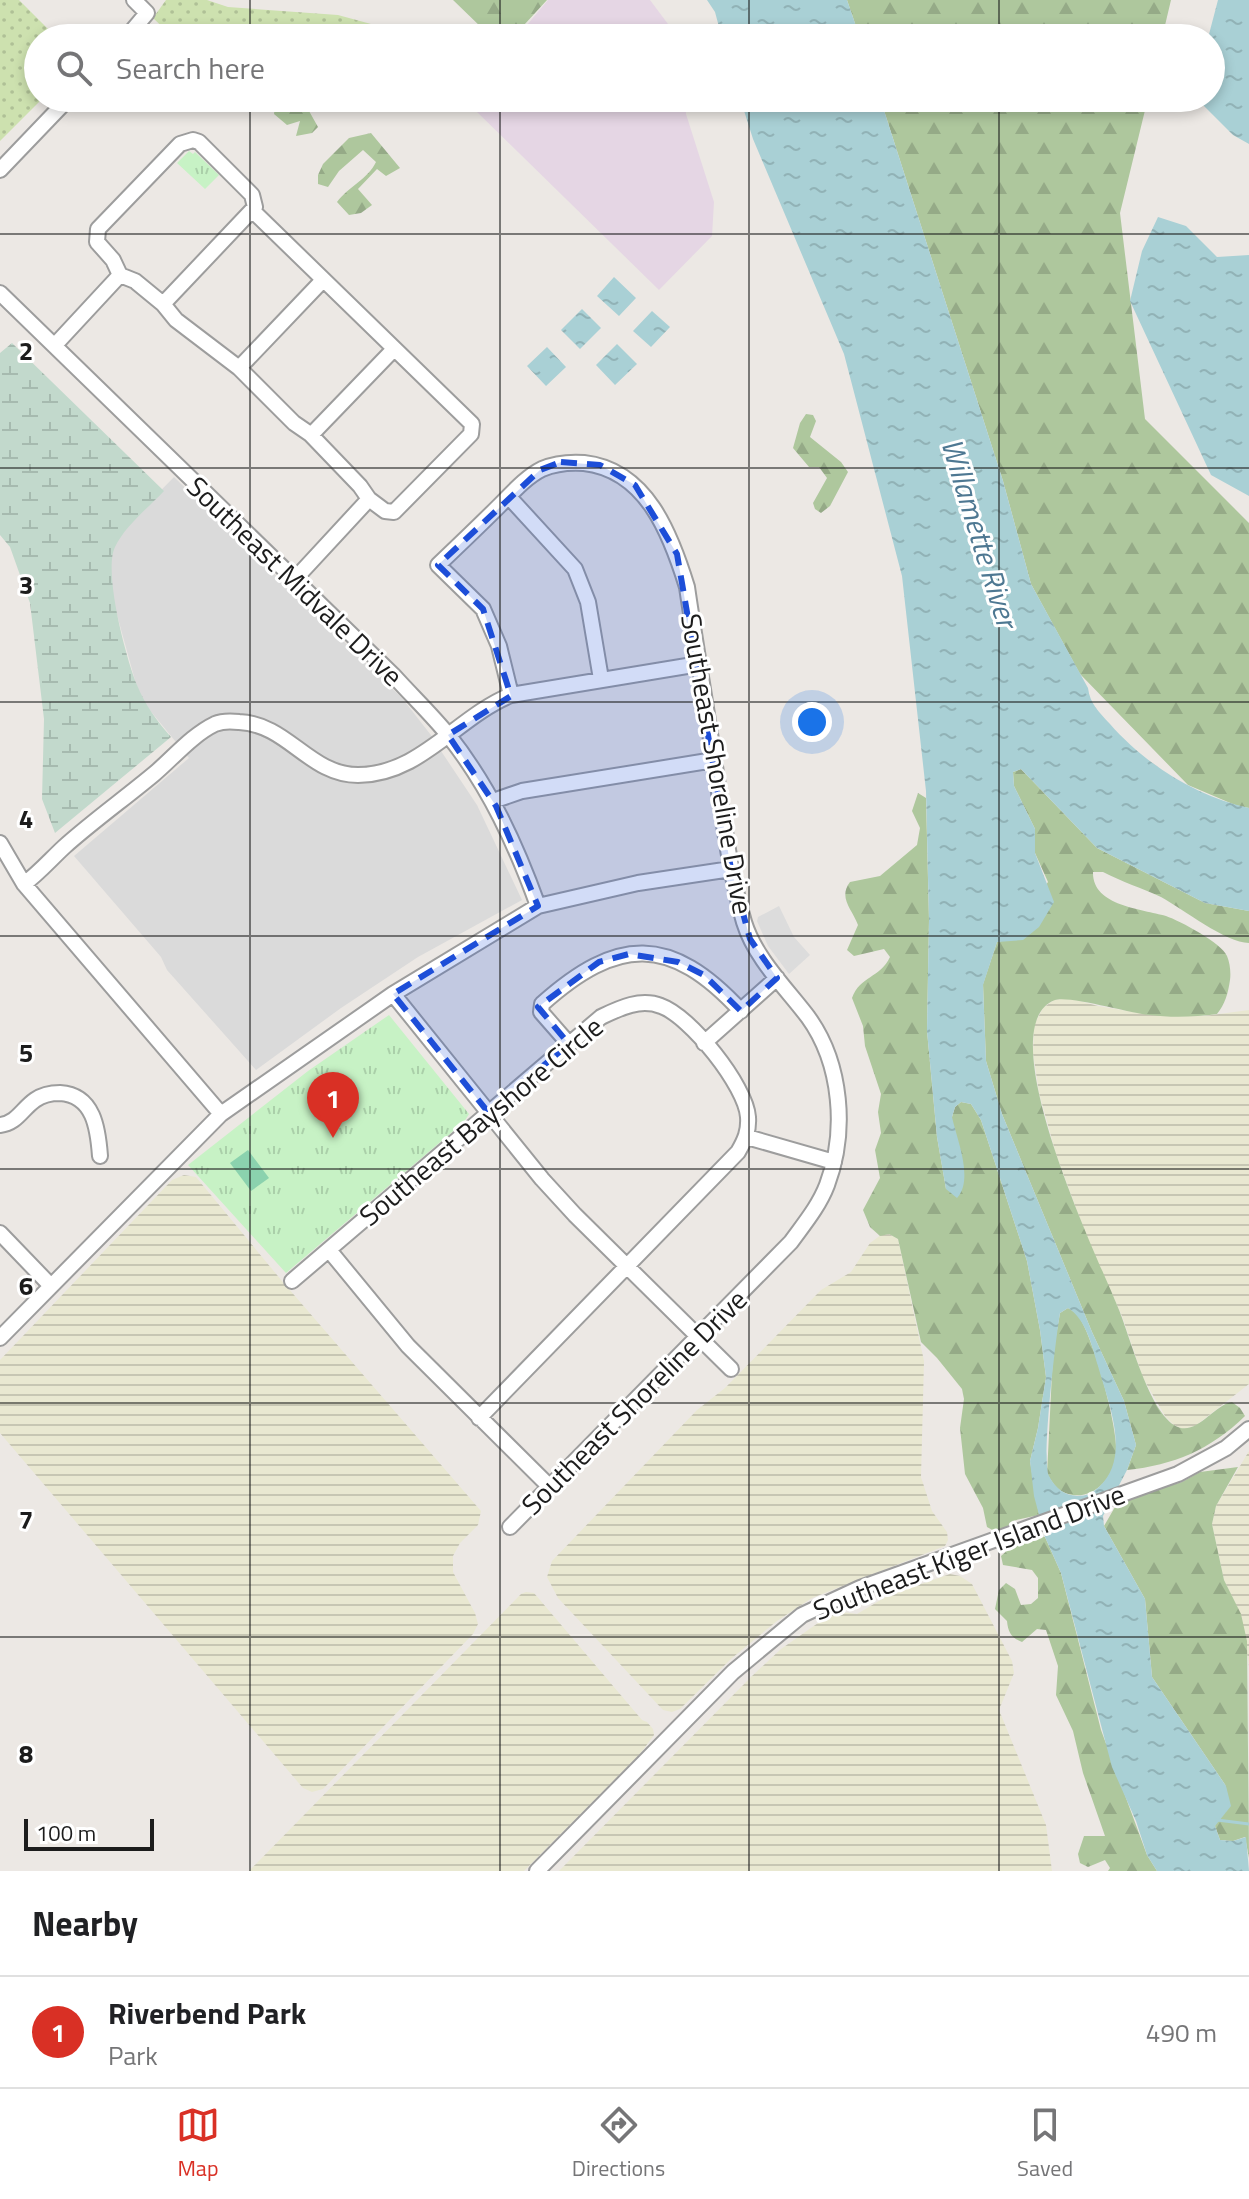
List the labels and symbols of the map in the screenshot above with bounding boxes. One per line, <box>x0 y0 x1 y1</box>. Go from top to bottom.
text: 2 <box>19 331 33 370</box>
water label: Willamette River <box>929 433 1032 636</box>
street label: Southeast Midvale Drive <box>177 466 413 696</box>
text: 3 <box>19 565 33 604</box>
street label: Southeast Shoreline Drive <box>670 610 765 918</box>
your location <box>792 702 832 742</box>
text: 4 <box>19 799 33 838</box>
street label: Southeast Bayshore Circle <box>349 1005 612 1236</box>
text: 5 <box>19 1033 33 1072</box>
pin: 1 <box>307 1072 359 1138</box>
text: 6 <box>19 1266 33 1305</box>
street label: Southeast Shoreline Drive <box>511 1279 757 1525</box>
street label: Southeast Kiger Island Drive <box>807 1472 1131 1631</box>
text: 7 <box>19 1500 33 1539</box>
text: 8 <box>19 1734 33 1773</box>
scale bar <box>24 1815 154 1851</box>

